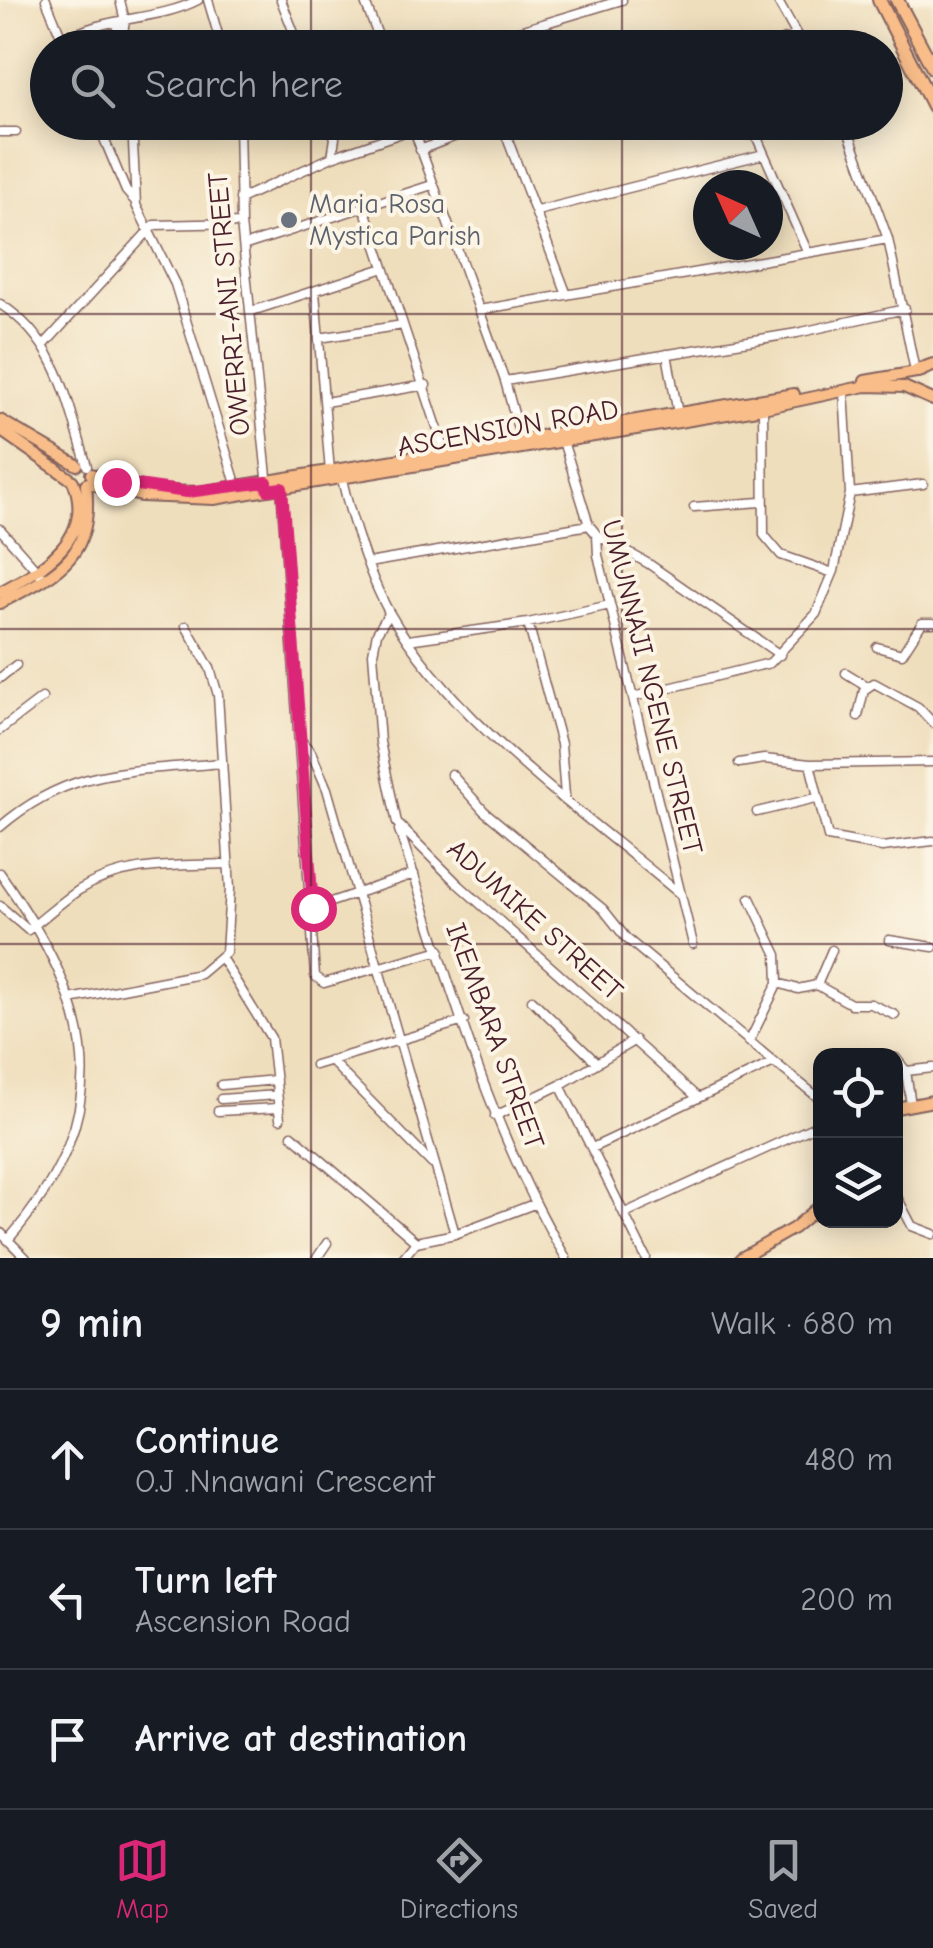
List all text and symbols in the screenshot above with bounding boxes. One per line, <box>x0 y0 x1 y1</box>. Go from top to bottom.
search box <box>30 30 903 140</box>
icon: search <box>65 58 120 113</box>
text: Search here <box>145 63 343 107</box>
north arrow <box>693 170 783 260</box>
street label: OWERRI-ANI STREET <box>202 171 256 437</box>
place label: Maria Rosa Mystica Parish <box>309 188 481 252</box>
marker: Maria Rosa Mystica Parish <box>278 209 300 231</box>
street label: ASCENSION ROAD <box>395 393 621 463</box>
route end <box>94 460 140 506</box>
street label: UMUNNAJI NGENE STREET <box>595 516 709 858</box>
street label: ADUMIKE STREET <box>441 833 629 1007</box>
route start <box>291 886 337 932</box>
street label: IKEMBARA STREET <box>439 919 551 1154</box>
map controls <box>813 1048 903 1228</box>
button: locate <box>813 1048 903 1138</box>
button: layers <box>813 1138 903 1228</box>
text: 9 min <box>40 1299 143 1348</box>
text: Walk · 680 m <box>711 1305 893 1342</box>
text: Continue <box>135 1419 279 1463</box>
icon: ahead <box>40 1432 95 1487</box>
text: 480 m <box>804 1441 893 1478</box>
text: O.J .Nnawani Crescent <box>135 1463 435 1500</box>
text: Turn left <box>135 1559 276 1603</box>
icon: left <box>40 1572 95 1627</box>
text: 200 m <box>800 1581 893 1618</box>
text: Ascension Road <box>135 1603 351 1640</box>
icon: arrive <box>40 1712 95 1767</box>
text: Arrive at destination <box>135 1717 467 1761</box>
tab: Map <box>115 1833 170 1925</box>
tab: Directions <box>400 1833 518 1925</box>
tab: Saved <box>748 1833 818 1925</box>

